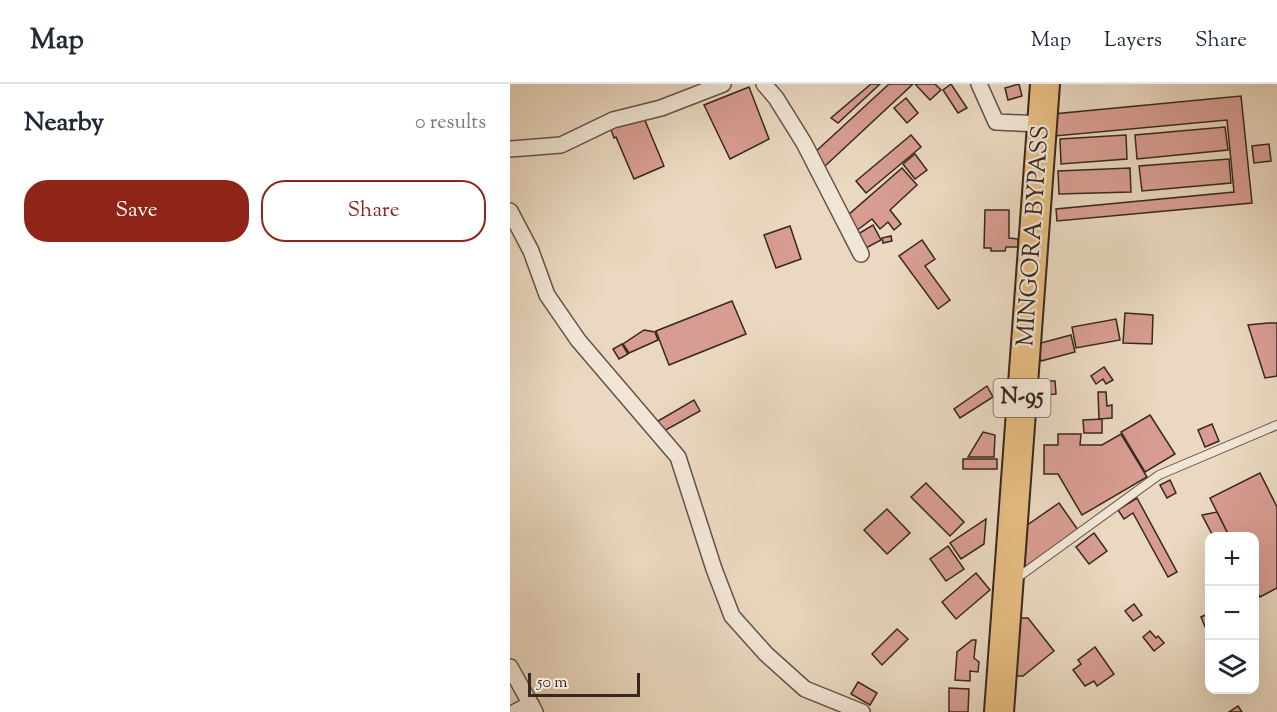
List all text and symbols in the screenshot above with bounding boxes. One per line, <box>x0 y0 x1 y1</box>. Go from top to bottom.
text: Map <box>30 21 84 61</box>
text: Map <box>1031 26 1071 56</box>
text: Layers <box>1104 26 1162 56</box>
text: Share <box>1195 26 1247 56</box>
text: Nearby <box>24 105 104 142</box>
text: 0 results <box>415 109 486 138</box>
street label: MINGORA BYPASS <box>1009 124 1059 348</box>
button: Save <box>24 180 249 242</box>
button: Share <box>261 180 486 242</box>
road number: N-95 <box>994 379 1050 417</box>
map controls <box>1205 532 1259 694</box>
button: + <box>1205 532 1259 586</box>
button: − <box>1205 586 1259 640</box>
button: layers <box>1205 640 1259 694</box>
scale bar <box>528 670 640 698</box>
text: 50 m <box>537 672 568 695</box>

